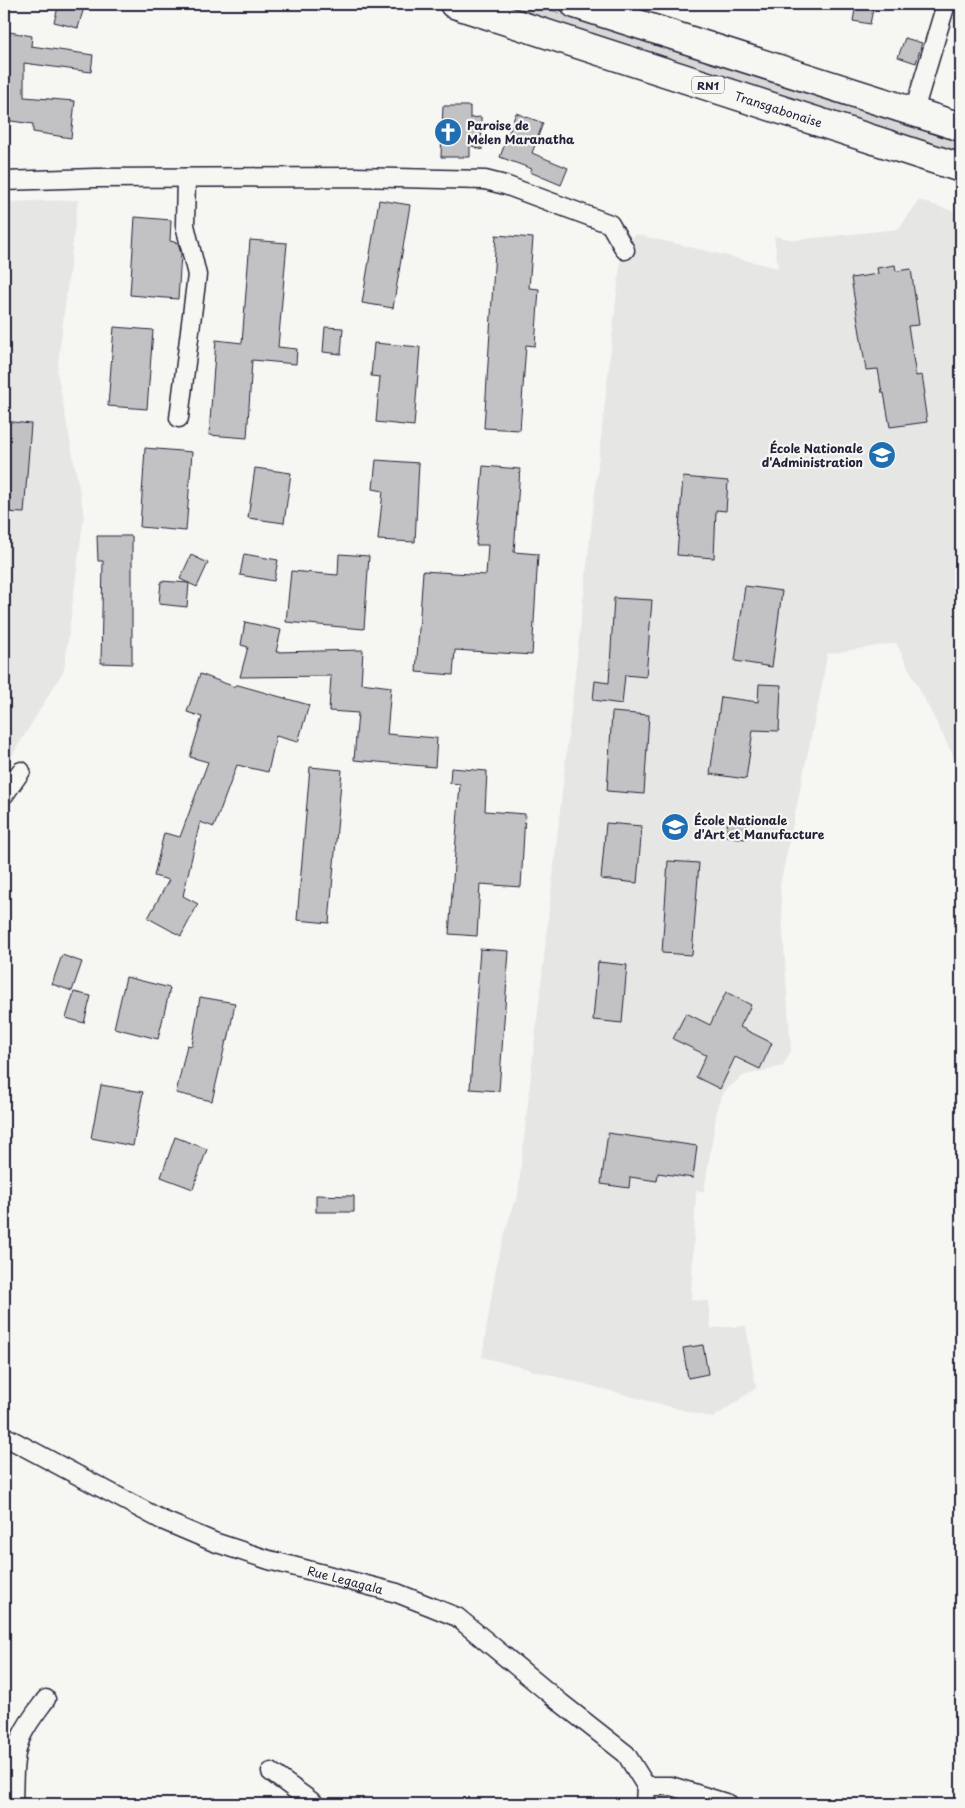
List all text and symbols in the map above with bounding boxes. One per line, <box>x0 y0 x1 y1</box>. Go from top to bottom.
road number: RN1 <box>692 76 724 94</box>
street label: Transgabonaise <box>732 86 825 132</box>
place label: Paroise de Melen Maranatha <box>467 116 575 148</box>
church icon: Paroise de Melen Maranatha <box>433 117 463 147</box>
place label: École Nationale d'Administration <box>762 439 863 471</box>
school or university icon: École Nationale d'Administration <box>867 440 897 470</box>
place label: École Nationale d'Art et Manufacture <box>694 811 825 843</box>
school or university icon: École Nationale d'Art et Manufacture <box>660 812 690 842</box>
street label: Rue Legagala <box>305 1561 386 1598</box>

